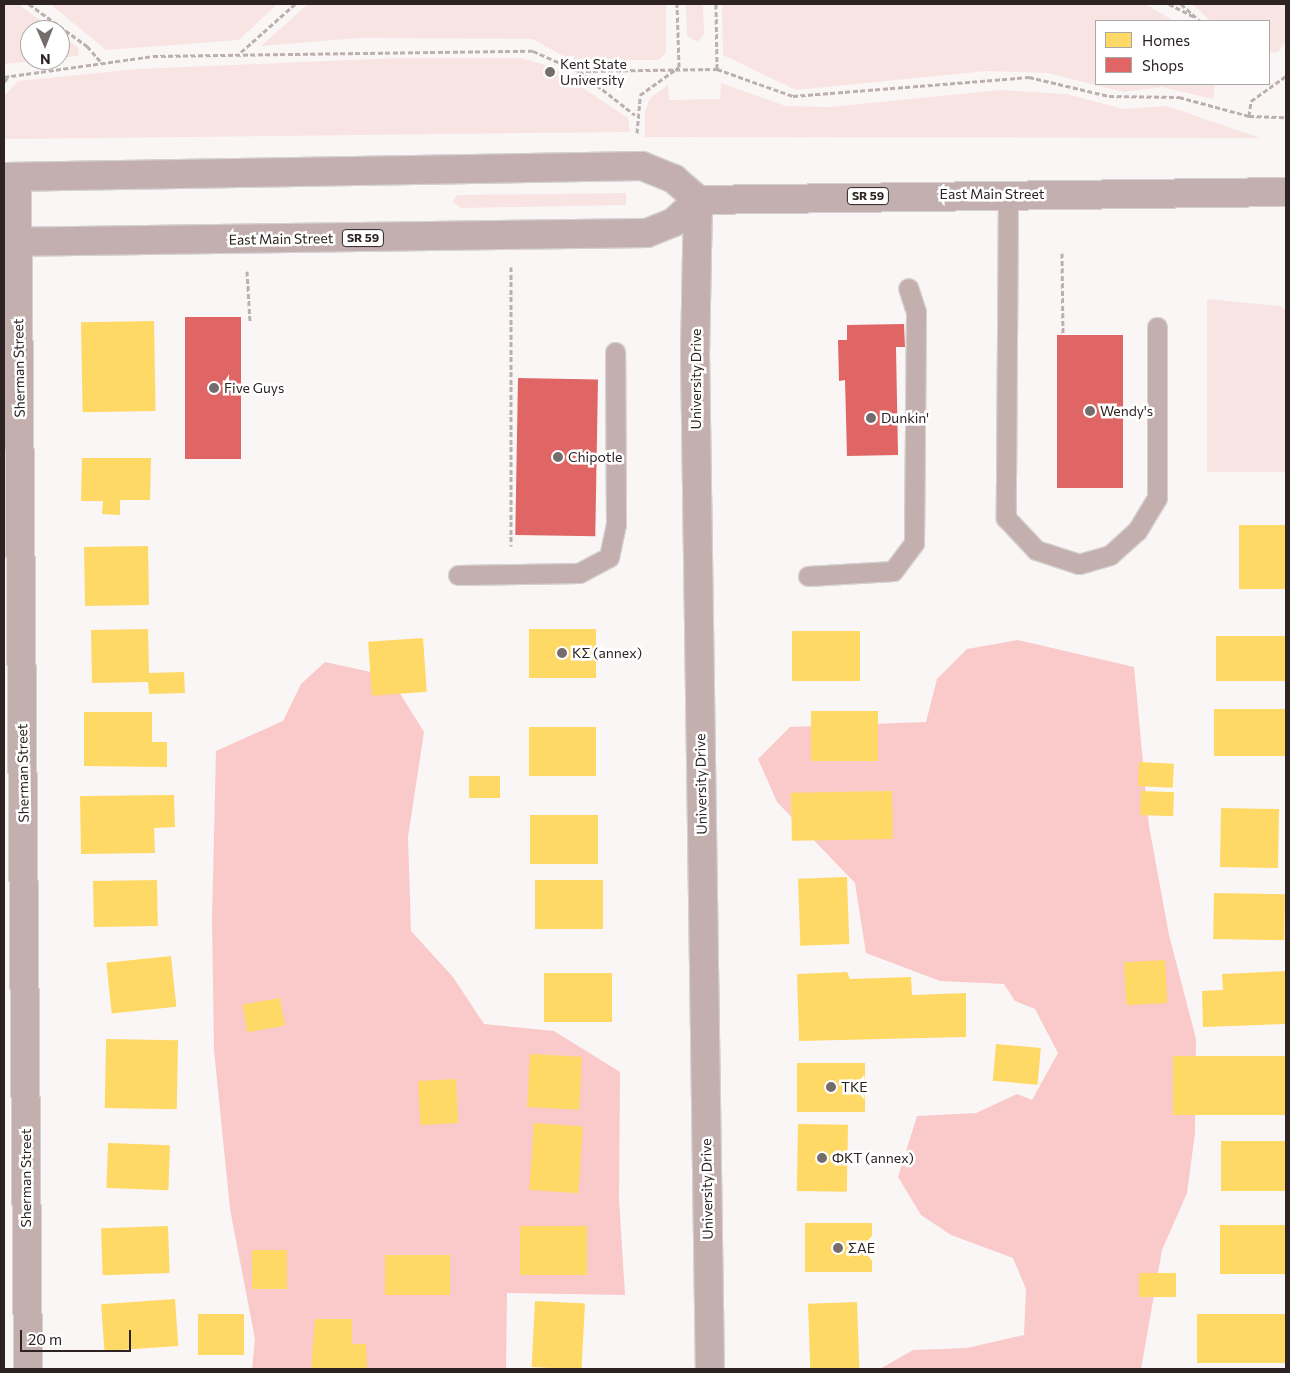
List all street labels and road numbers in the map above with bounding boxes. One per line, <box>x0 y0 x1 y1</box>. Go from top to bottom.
street label: East Main Street <box>940 186 1044 202</box>
road number: SR 59 <box>847 187 889 206</box>
road number: SR 59 <box>342 228 384 248</box>
street label: East Main Street <box>228 230 334 248</box>
street label: Sherman Street <box>10 318 28 418</box>
street label: University Drive <box>688 329 704 429</box>
street label: Sherman Street <box>14 723 32 823</box>
street label: University Drive <box>692 733 710 835</box>
street label: Sherman Street <box>18 1128 34 1228</box>
street label: University Drive <box>698 1138 716 1240</box>

